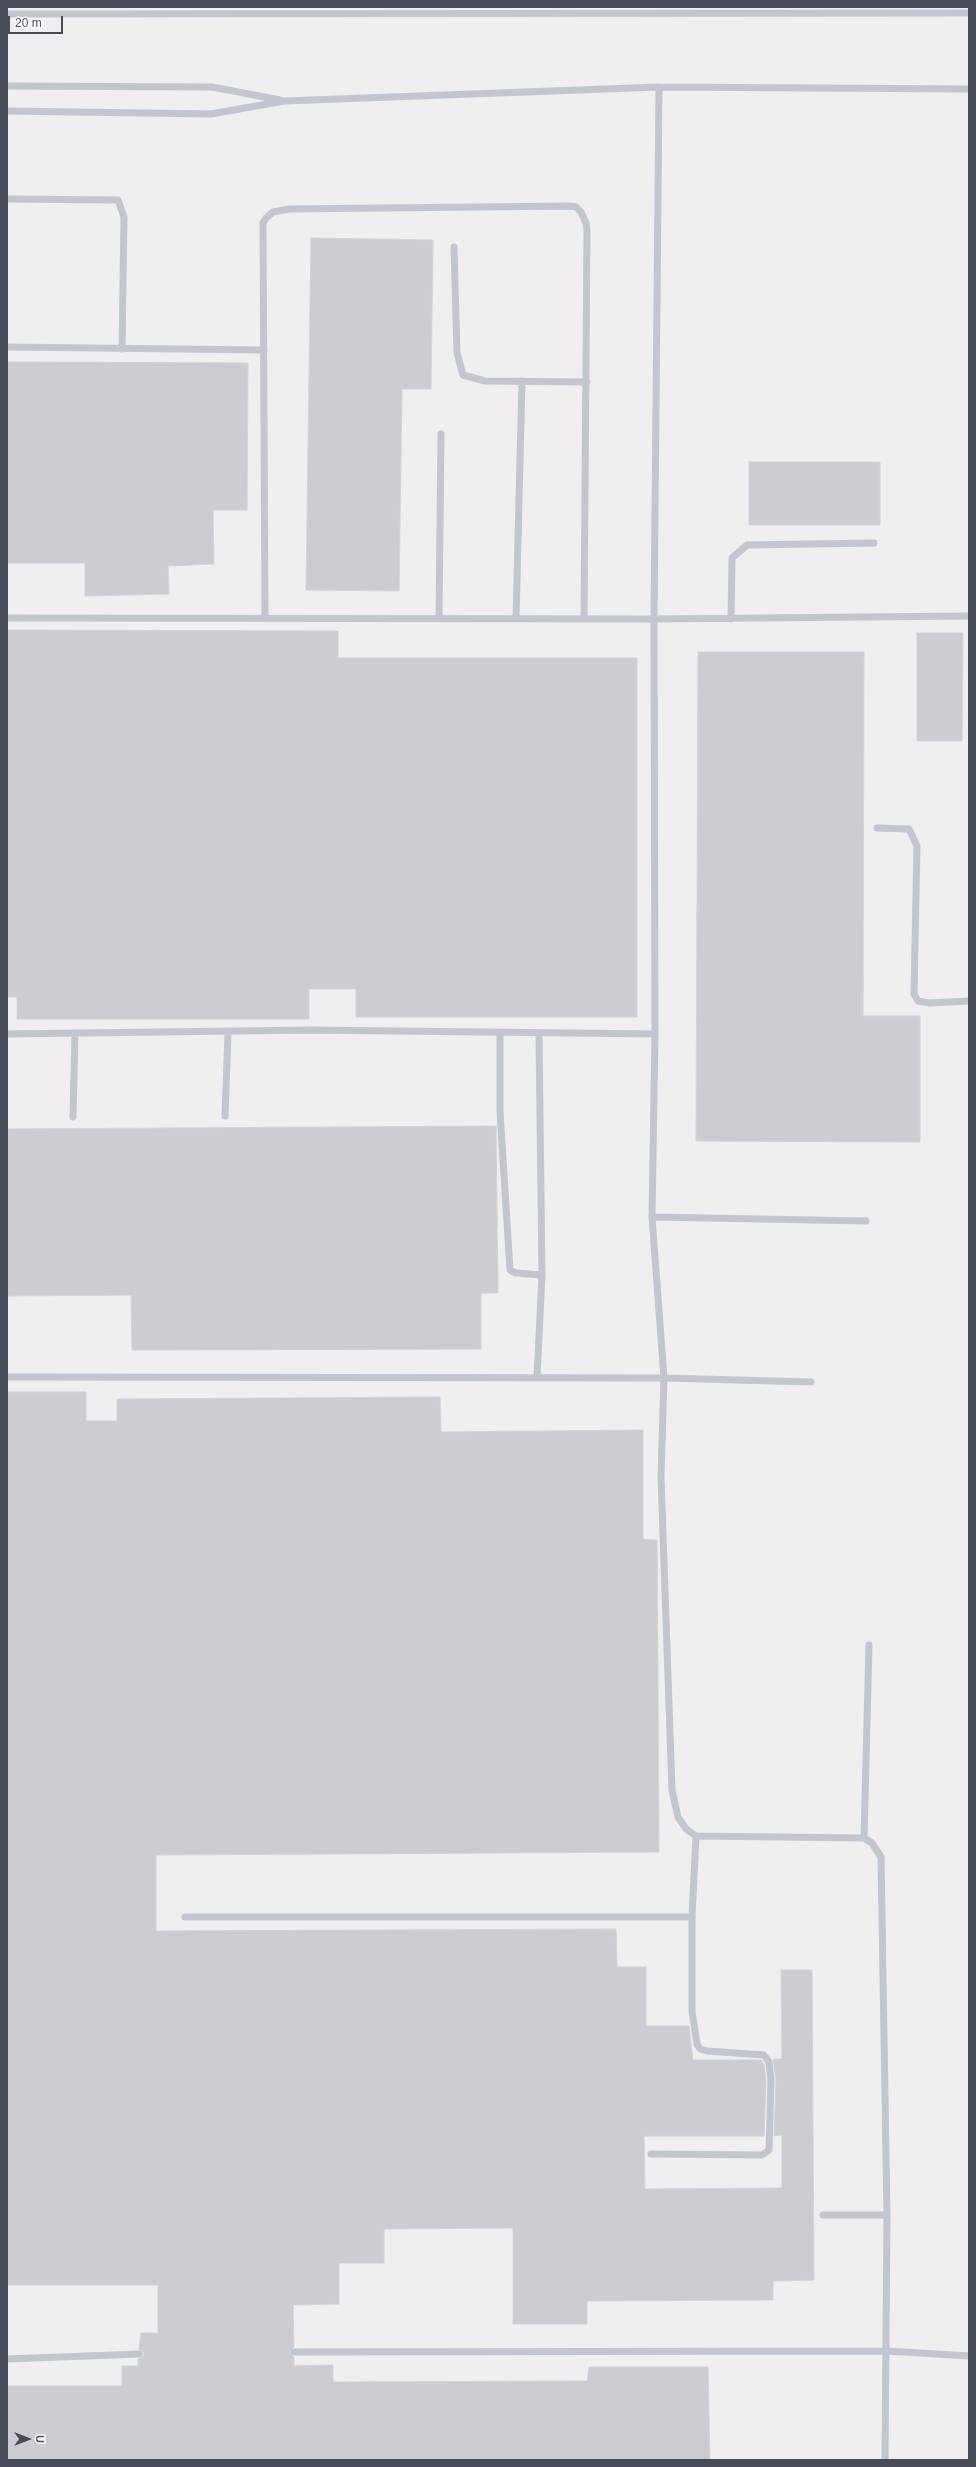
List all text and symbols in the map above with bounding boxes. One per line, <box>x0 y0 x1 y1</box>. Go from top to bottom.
scale bar <box>10 8 65 34</box>
text: 20 m <box>15 16 42 30</box>
north arrow <box>8 2419 48 2459</box>
text: U <box>34 2435 46 2443</box>

